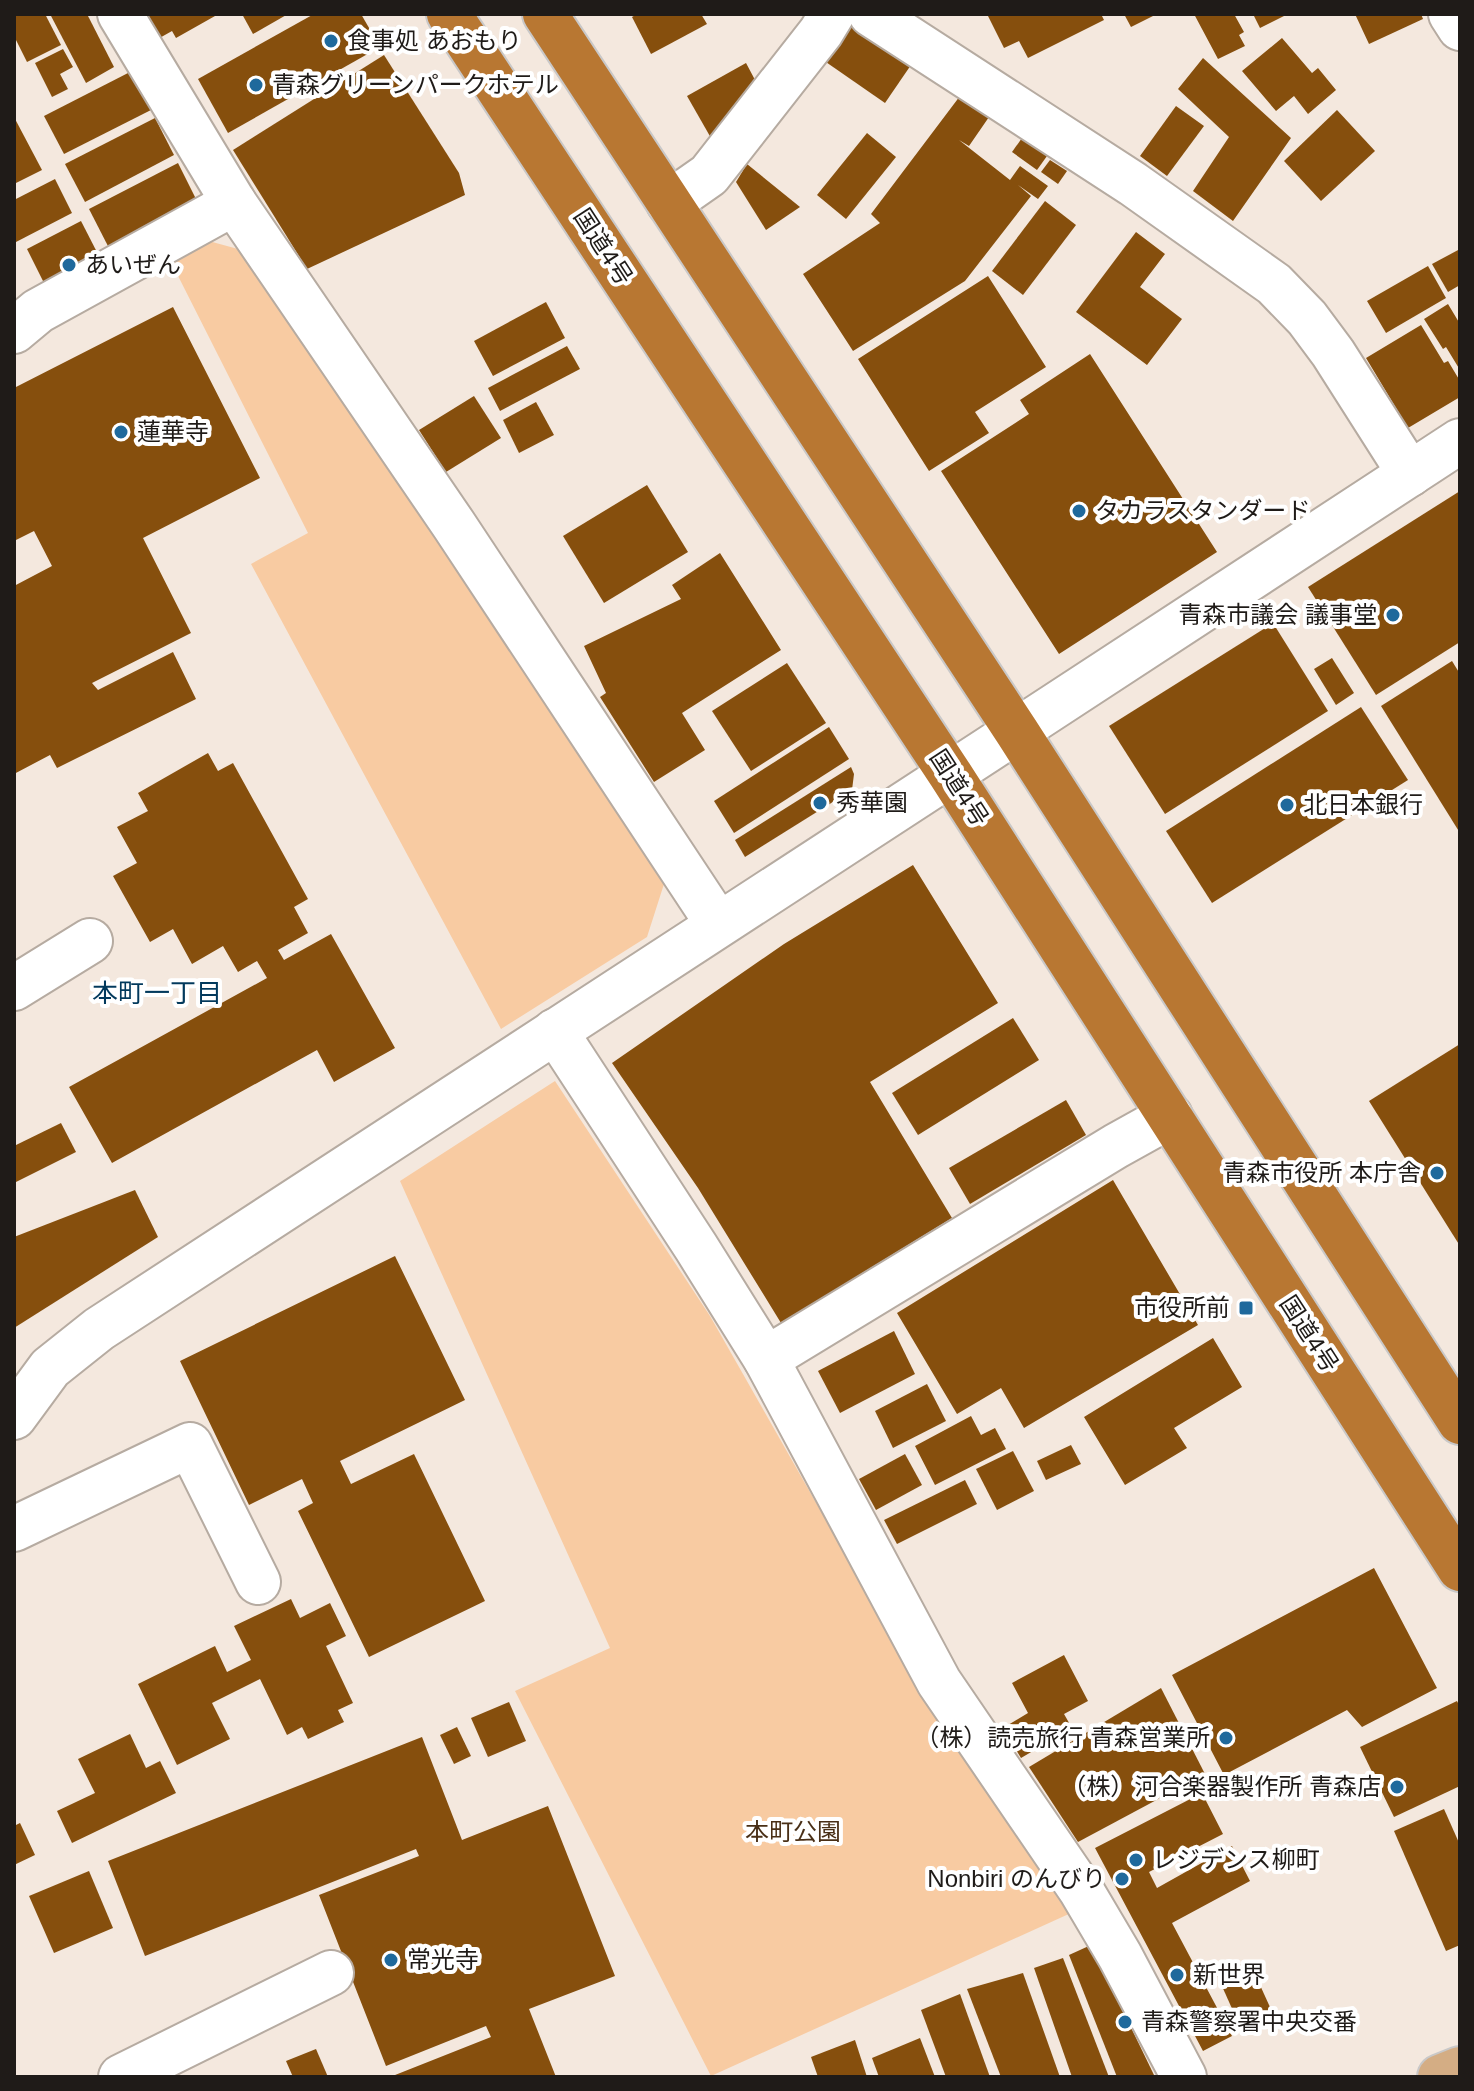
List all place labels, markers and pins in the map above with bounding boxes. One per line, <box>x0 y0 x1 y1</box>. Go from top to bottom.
place label: 食事処 あおもり <box>347 27 522 54</box>
marker: 食事処 あおもり <box>322 32 340 50</box>
place label: 青森グリーンパークホテル <box>272 71 559 98</box>
marker: 青森グリーンパークホテル <box>247 76 265 94</box>
place label: あいぜん <box>85 251 181 278</box>
marker: あいぜん <box>60 256 78 274</box>
place label: 蓮華寺 <box>137 418 209 445</box>
marker: 蓮華寺 <box>112 423 130 441</box>
place label: タカラスタンダード <box>1095 497 1311 524</box>
marker: タカラスタンダード <box>1070 502 1088 520</box>
place label: 青森市議会 議事堂 <box>1178 601 1377 628</box>
marker: 青森市議会 議事堂 <box>1384 606 1402 624</box>
place label: 秀華園 <box>836 789 908 816</box>
place label: 北日本銀行 <box>1303 791 1423 818</box>
marker: 秀華園 <box>811 794 829 812</box>
marker: 北日本銀行 <box>1278 796 1296 814</box>
place label: 青森市役所 本庁舎 <box>1222 1159 1421 1186</box>
marker: 青森市役所 本庁舎 <box>1428 1164 1446 1182</box>
place label: 市役所前 <box>1134 1294 1230 1321</box>
marker: 市役所前 <box>1237 1299 1255 1317</box>
place label: （株）読売旅行 青森営業所 <box>915 1724 1210 1751</box>
marker: （株）読売旅行 青森営業所 <box>1217 1729 1235 1747</box>
place label: （株）河合楽器製作所 青森店 <box>1062 1773 1381 1800</box>
marker: （株）河合楽器製作所 青森店 <box>1388 1778 1406 1796</box>
place label: レジデンス柳町 <box>1152 1846 1320 1873</box>
marker: レジデンス柳町 <box>1127 1851 1145 1869</box>
place label: Nonbiri のんびり <box>927 1865 1106 1892</box>
marker: Nonbiri のんびり <box>1113 1870 1131 1888</box>
place label: 常光寺 <box>407 1946 479 1973</box>
marker: 常光寺 <box>382 1951 400 1969</box>
place label: 新世界 <box>1193 1961 1265 1988</box>
marker: 新世界 <box>1168 1966 1186 1984</box>
place label: 青森警察署中央交番 <box>1141 2008 1357 2035</box>
marker: 青森警察署中央交番 <box>1116 2013 1134 2031</box>

